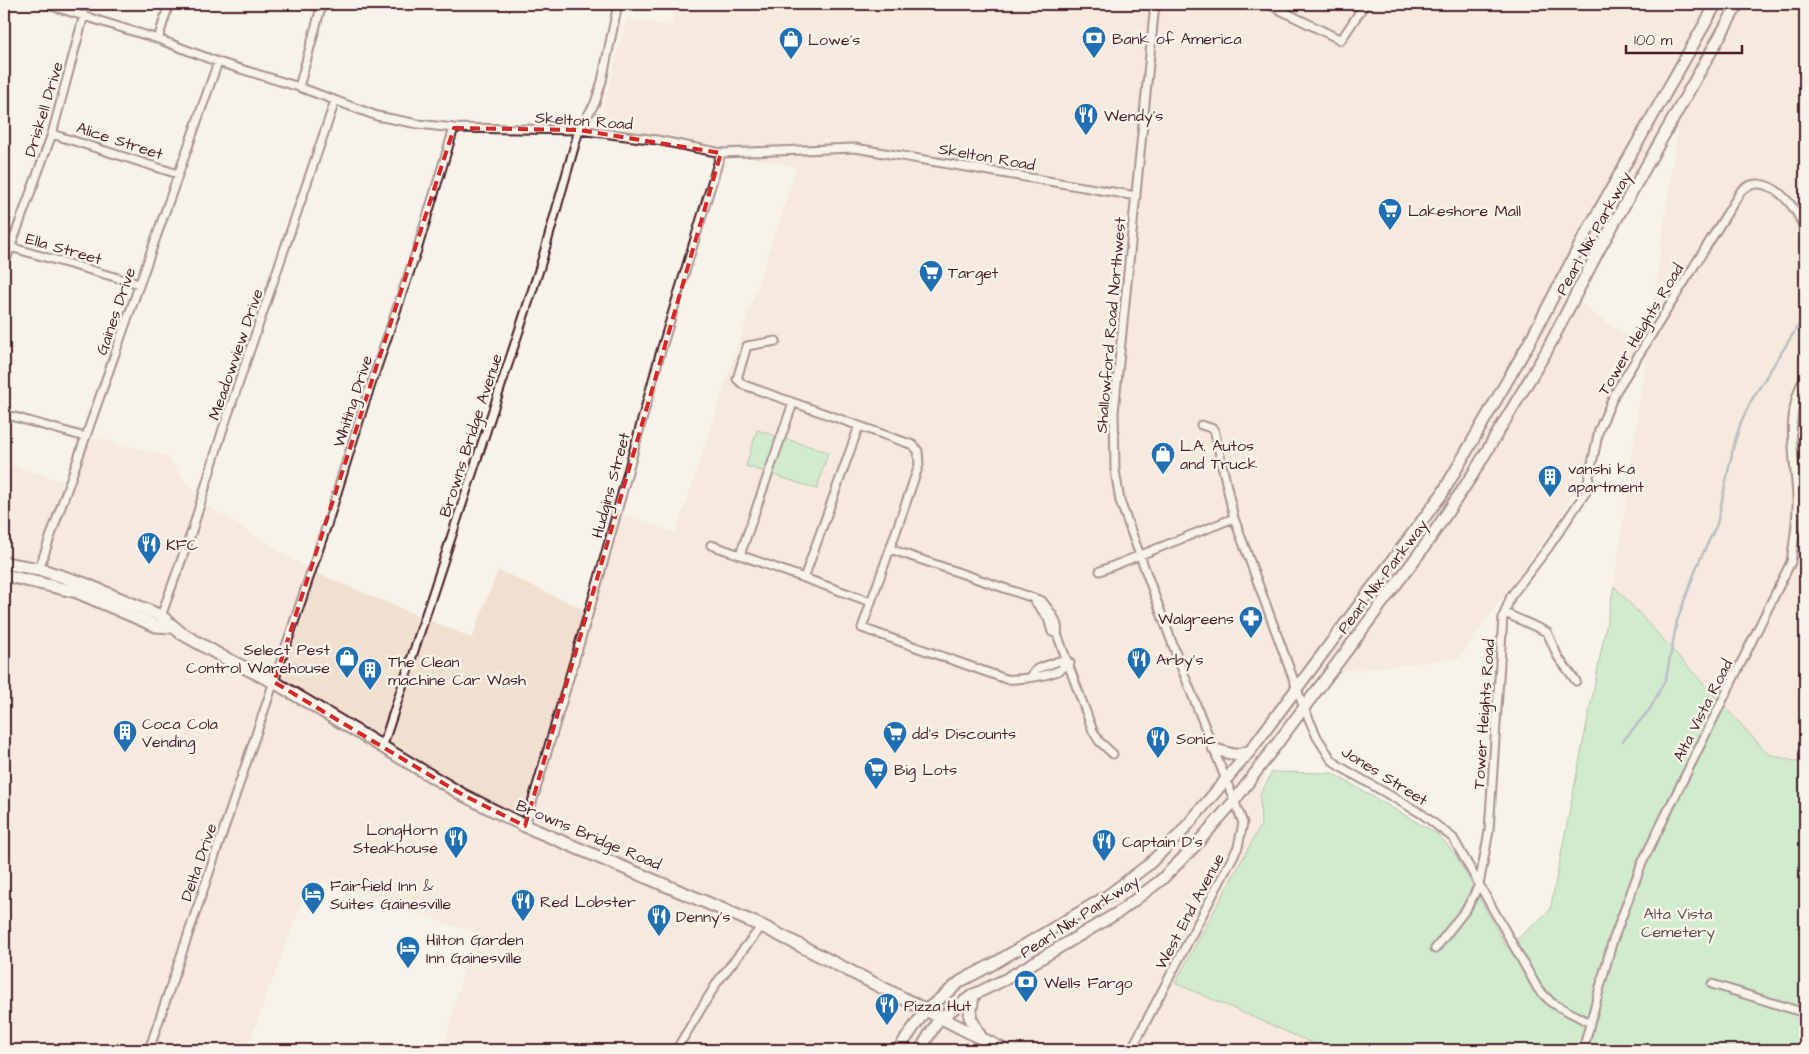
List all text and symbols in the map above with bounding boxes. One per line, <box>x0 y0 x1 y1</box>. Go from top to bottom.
scale bar <box>1626 22 1743 54</box>
bank icon: Bank of America <box>1081 25 1107 59</box>
shop icon: Lowe's <box>778 26 804 60</box>
place label: Bank of America <box>1112 28 1242 50</box>
place label: Lowe's <box>808 29 860 51</box>
text: 100 m <box>1634 30 1673 51</box>
street label: Driskell Drive <box>19 59 69 159</box>
restaurant icon: Wendy's <box>1073 102 1099 136</box>
place label: Wendy's <box>1104 105 1163 128</box>
street label: Skelton Road <box>534 107 634 135</box>
street label: Alice Street <box>74 117 166 165</box>
street label: Skelton Road <box>937 138 1037 176</box>
street label: Pearl Nix Parkway <box>1551 168 1638 300</box>
supermarket icon: Lakeshore Mall <box>1377 197 1403 231</box>
place label: Lakeshore Mall <box>1408 200 1521 222</box>
street label: Shallowford Road Northwest <box>1091 216 1131 434</box>
street label: Ella Street <box>23 228 105 270</box>
supermarket icon: Target <box>918 259 944 293</box>
street label: Tower Heights Road <box>1593 259 1690 400</box>
place label: Target <box>948 262 999 285</box>
street label: Gaines Drive <box>91 264 141 358</box>
street label: Meadowview Drive <box>203 285 269 423</box>
street label: Browns Bridge Avenue <box>434 350 509 520</box>
street label: Whiting Drive <box>328 352 379 450</box>
street label: Hudgins Street <box>586 430 637 541</box>
place label: L.A. Autos and Truck <box>1180 435 1258 475</box>
shop icon: L.A. Autos and Truck <box>1150 441 1176 475</box>
place label: vanshi ka apartment <box>1568 458 1645 498</box>
building icon: vanshi ka apartment <box>1537 464 1563 498</box>
street label: Pearl Nix Parkway <box>1332 515 1434 639</box>
restaurant icon: KFC <box>136 531 162 565</box>
place label: KFC <box>166 534 198 556</box>
pharmacy icon: Walgreens <box>1238 605 1264 639</box>
place label: Walgreens <box>1158 608 1234 631</box>
street label: Tower Heights Road <box>1468 638 1501 790</box>
place label: Select Pest Control Warehouse <box>186 639 331 679</box>
shop icon: Select Pest Control Warehouse <box>334 645 360 679</box>
restaurant icon: Arby's <box>1126 646 1152 680</box>
place label: Arby's <box>1156 649 1203 672</box>
place label: The Clean machine Car Wash <box>388 651 526 691</box>
street label: Alta Vista Road <box>1668 656 1738 765</box>
building icon: The Clean machine Car Wash <box>357 657 383 691</box>
place label: Coca Cola Vending <box>142 713 218 754</box>
building icon: Coca Cola Vending <box>112 719 138 753</box>
supermarket icon: dd's Discounts <box>882 720 908 754</box>
place label: dd's Discounts <box>912 723 1016 745</box>
restaurant icon: Sonic <box>1145 725 1171 759</box>
place label: Sonic <box>1176 728 1216 750</box>
street label: Jones Street <box>1337 741 1432 811</box>
supermarket icon: Big Lots <box>863 756 889 790</box>
place label: Big Lots <box>894 759 957 782</box>
street label: Browns Bridge Road <box>512 794 664 876</box>
place label: LongHorn Steakhouse <box>353 819 438 859</box>
street label: Delta Drive <box>175 820 223 904</box>
restaurant icon: LongHorn Steakhouse <box>443 825 469 859</box>
restaurant icon: Captain D's <box>1091 828 1117 862</box>
place label: Captain D's <box>1122 831 1203 853</box>
street label: West End Avenue <box>1150 849 1230 973</box>
street label: Pearl Nix Parkway <box>1016 870 1144 964</box>
place label: Fairfield Inn & Suites Gainesville <box>330 875 451 915</box>
hotel icon: Fairfield Inn & Suites Gainesville <box>300 881 326 915</box>
restaurant icon: Red Lobster <box>510 888 536 922</box>
place label: Red Lobster <box>540 891 636 913</box>
restaurant icon: Denny's <box>646 903 672 937</box>
park label: Alta Vista Cemetery <box>1641 903 1715 944</box>
place label: Denny's <box>676 906 730 929</box>
place label: Hilton Garden Inn Gainesville <box>426 929 523 969</box>
hotel icon: Hilton Garden Inn Gainesville <box>395 935 421 969</box>
bank icon: Wells Fargo <box>1013 969 1039 1003</box>
place label: Wells Fargo <box>1044 972 1132 995</box>
restaurant icon: Pizza Hut <box>874 992 900 1026</box>
place label: Pizza Hut <box>904 995 972 1017</box>

